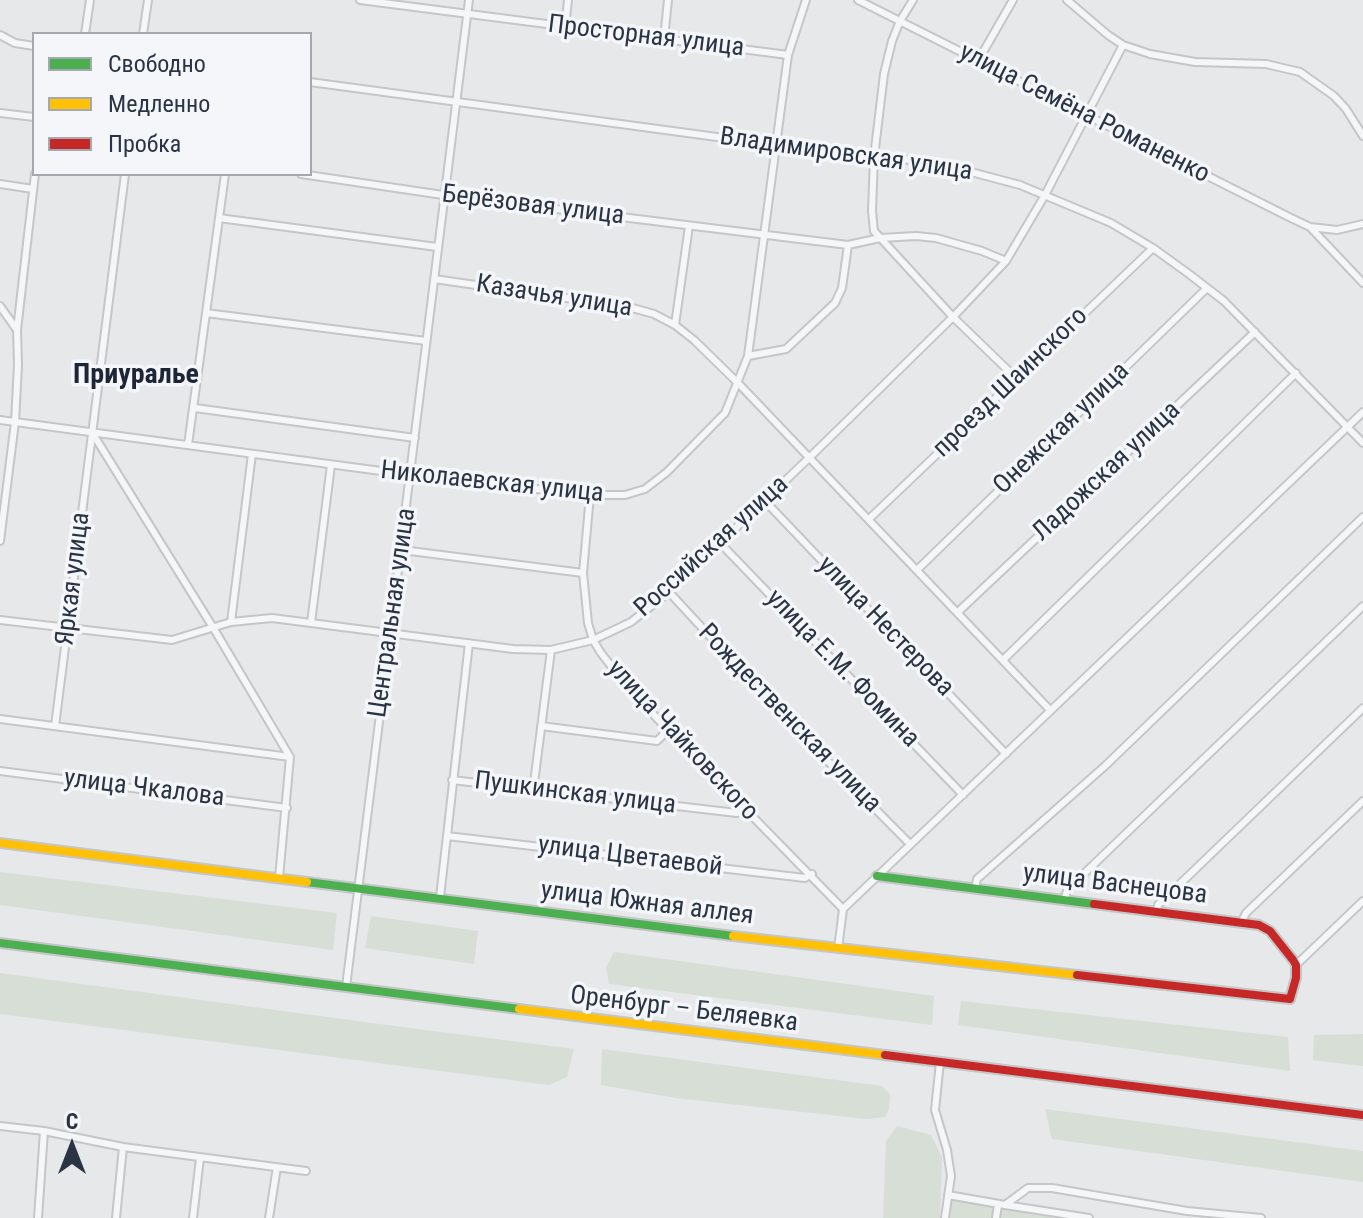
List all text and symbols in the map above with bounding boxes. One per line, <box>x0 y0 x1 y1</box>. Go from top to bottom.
street label: Просторная улица <box>546 9 746 65</box>
legend <box>32 32 312 176</box>
street label: улица Семёна Романенко <box>954 37 1214 191</box>
text: Свободно <box>108 50 206 78</box>
text: Медленно <box>108 90 210 118</box>
street label: Владимировская улица <box>718 122 974 188</box>
text: Пробка <box>108 130 181 158</box>
street label: Берёзовая улица <box>440 179 626 233</box>
street label: Казачья улица <box>474 269 634 325</box>
street label: проезд Шаинского <box>927 301 1095 465</box>
street label: Онежская улица <box>988 357 1136 501</box>
district label: Приуралье <box>73 359 199 393</box>
street label: Ладожская улица <box>1027 396 1187 548</box>
street label: Николаевская улица <box>379 456 605 510</box>
street label: Российская улица <box>629 470 795 624</box>
street label: Центральная улица <box>363 506 423 720</box>
street label: Яркая улица <box>50 511 98 647</box>
street label: улица Нестерова <box>810 550 960 704</box>
street label: улица Е.М. Фомина <box>759 584 925 754</box>
street label: Рождественская улица <box>691 618 887 820</box>
street label: улица Чайковского <box>600 654 764 828</box>
street label: улица Чкалова <box>62 764 226 814</box>
street label: Пушкинская улица <box>473 766 677 822</box>
street label: улица Цветаевой <box>536 830 724 884</box>
street label: улица Васнецова <box>1021 858 1209 912</box>
street label: улица Южная аллея <box>539 875 755 933</box>
street label: Оренбург – Беляевка <box>568 981 800 1039</box>
north arrow <box>32 1106 112 1186</box>
text: С <box>66 1109 78 1134</box>

